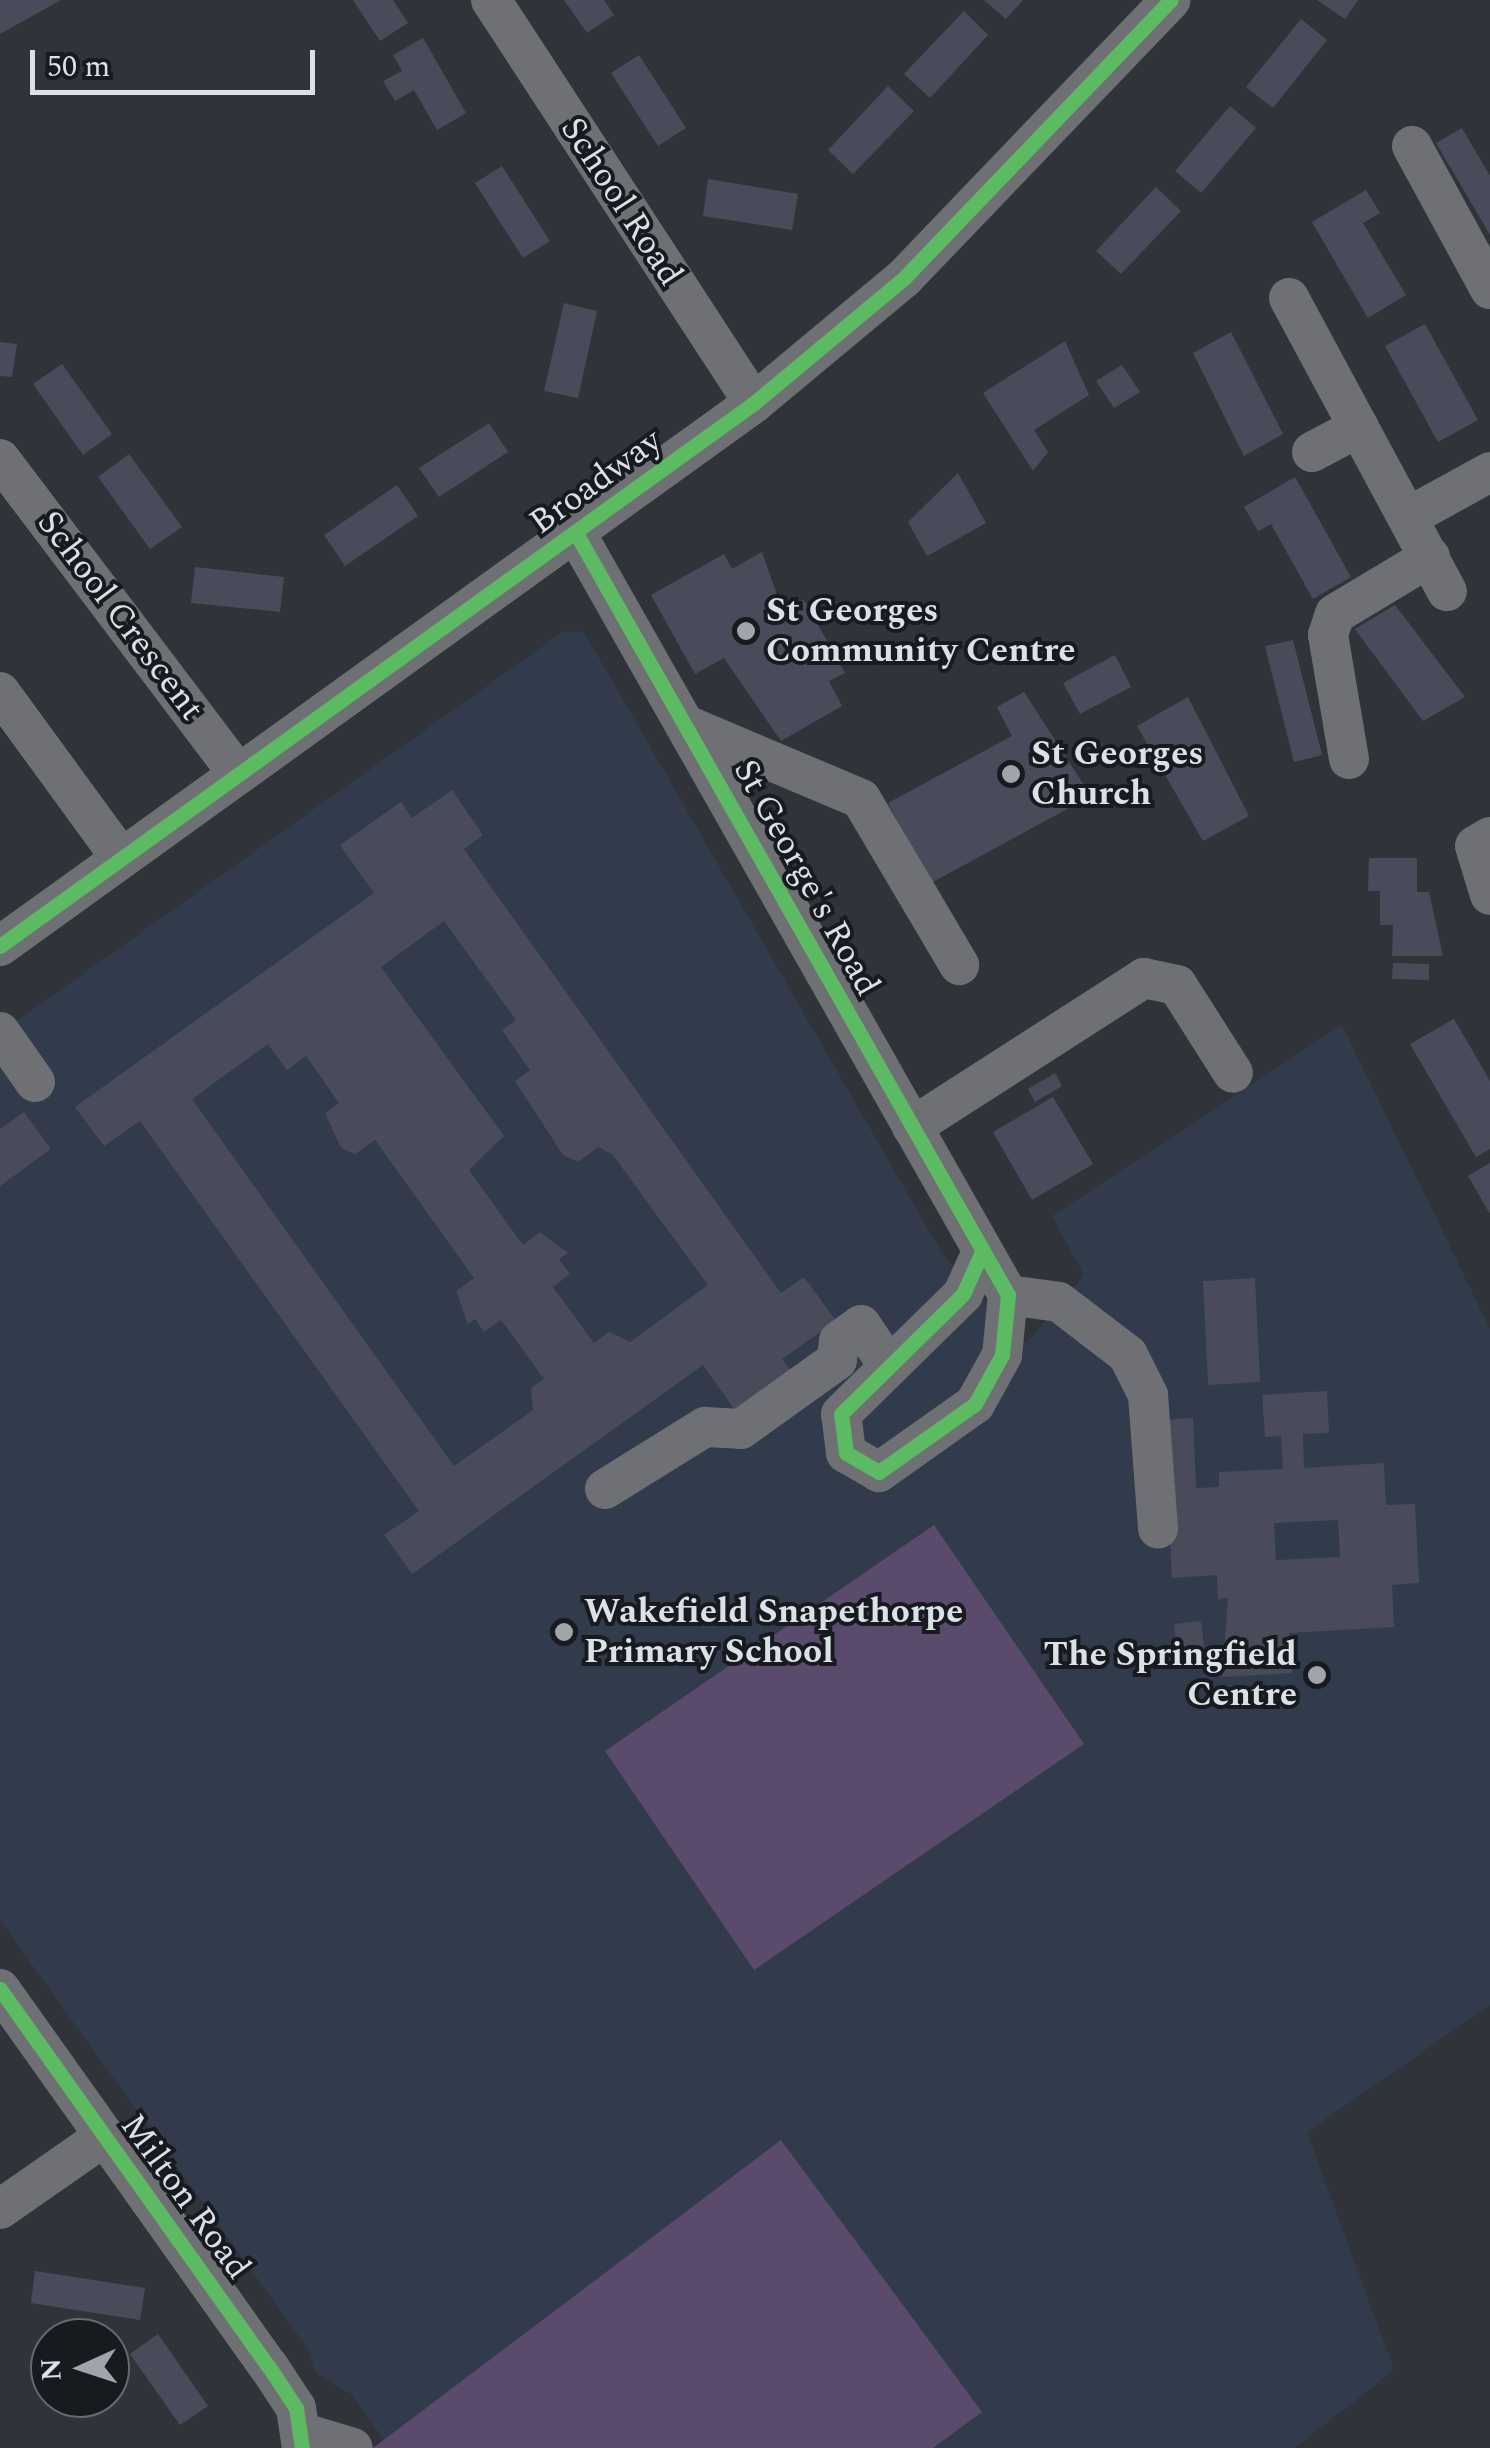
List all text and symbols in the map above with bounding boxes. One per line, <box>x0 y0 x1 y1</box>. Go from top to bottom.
scale bar <box>35 30 320 92</box>
text: 50 m <box>47 44 110 90</box>
street label: School Road <box>551 110 691 294</box>
street label: Broadway <box>522 420 670 544</box>
street label: School Crescent <box>28 503 212 729</box>
place label: St Georges Community Centre <box>766 590 1076 672</box>
marker: St Georges Community Centre <box>735 620 757 642</box>
place label: St Georges Church <box>1031 733 1204 815</box>
street label: St George's Road <box>724 752 888 1004</box>
marker: St Georges Church <box>1000 763 1022 785</box>
place label: Wakefield Snapethorpe Primary School <box>584 1591 963 1673</box>
marker: Wakefield Snapethorpe Primary School <box>553 1621 575 1643</box>
place label: The Springfield Centre <box>1043 1634 1297 1716</box>
marker: The Springfield Centre <box>1306 1664 1328 1686</box>
street label: Milton Road <box>111 2106 259 2288</box>
north arrow <box>30 2318 130 2418</box>
text: N <box>29 2357 74 2382</box>

